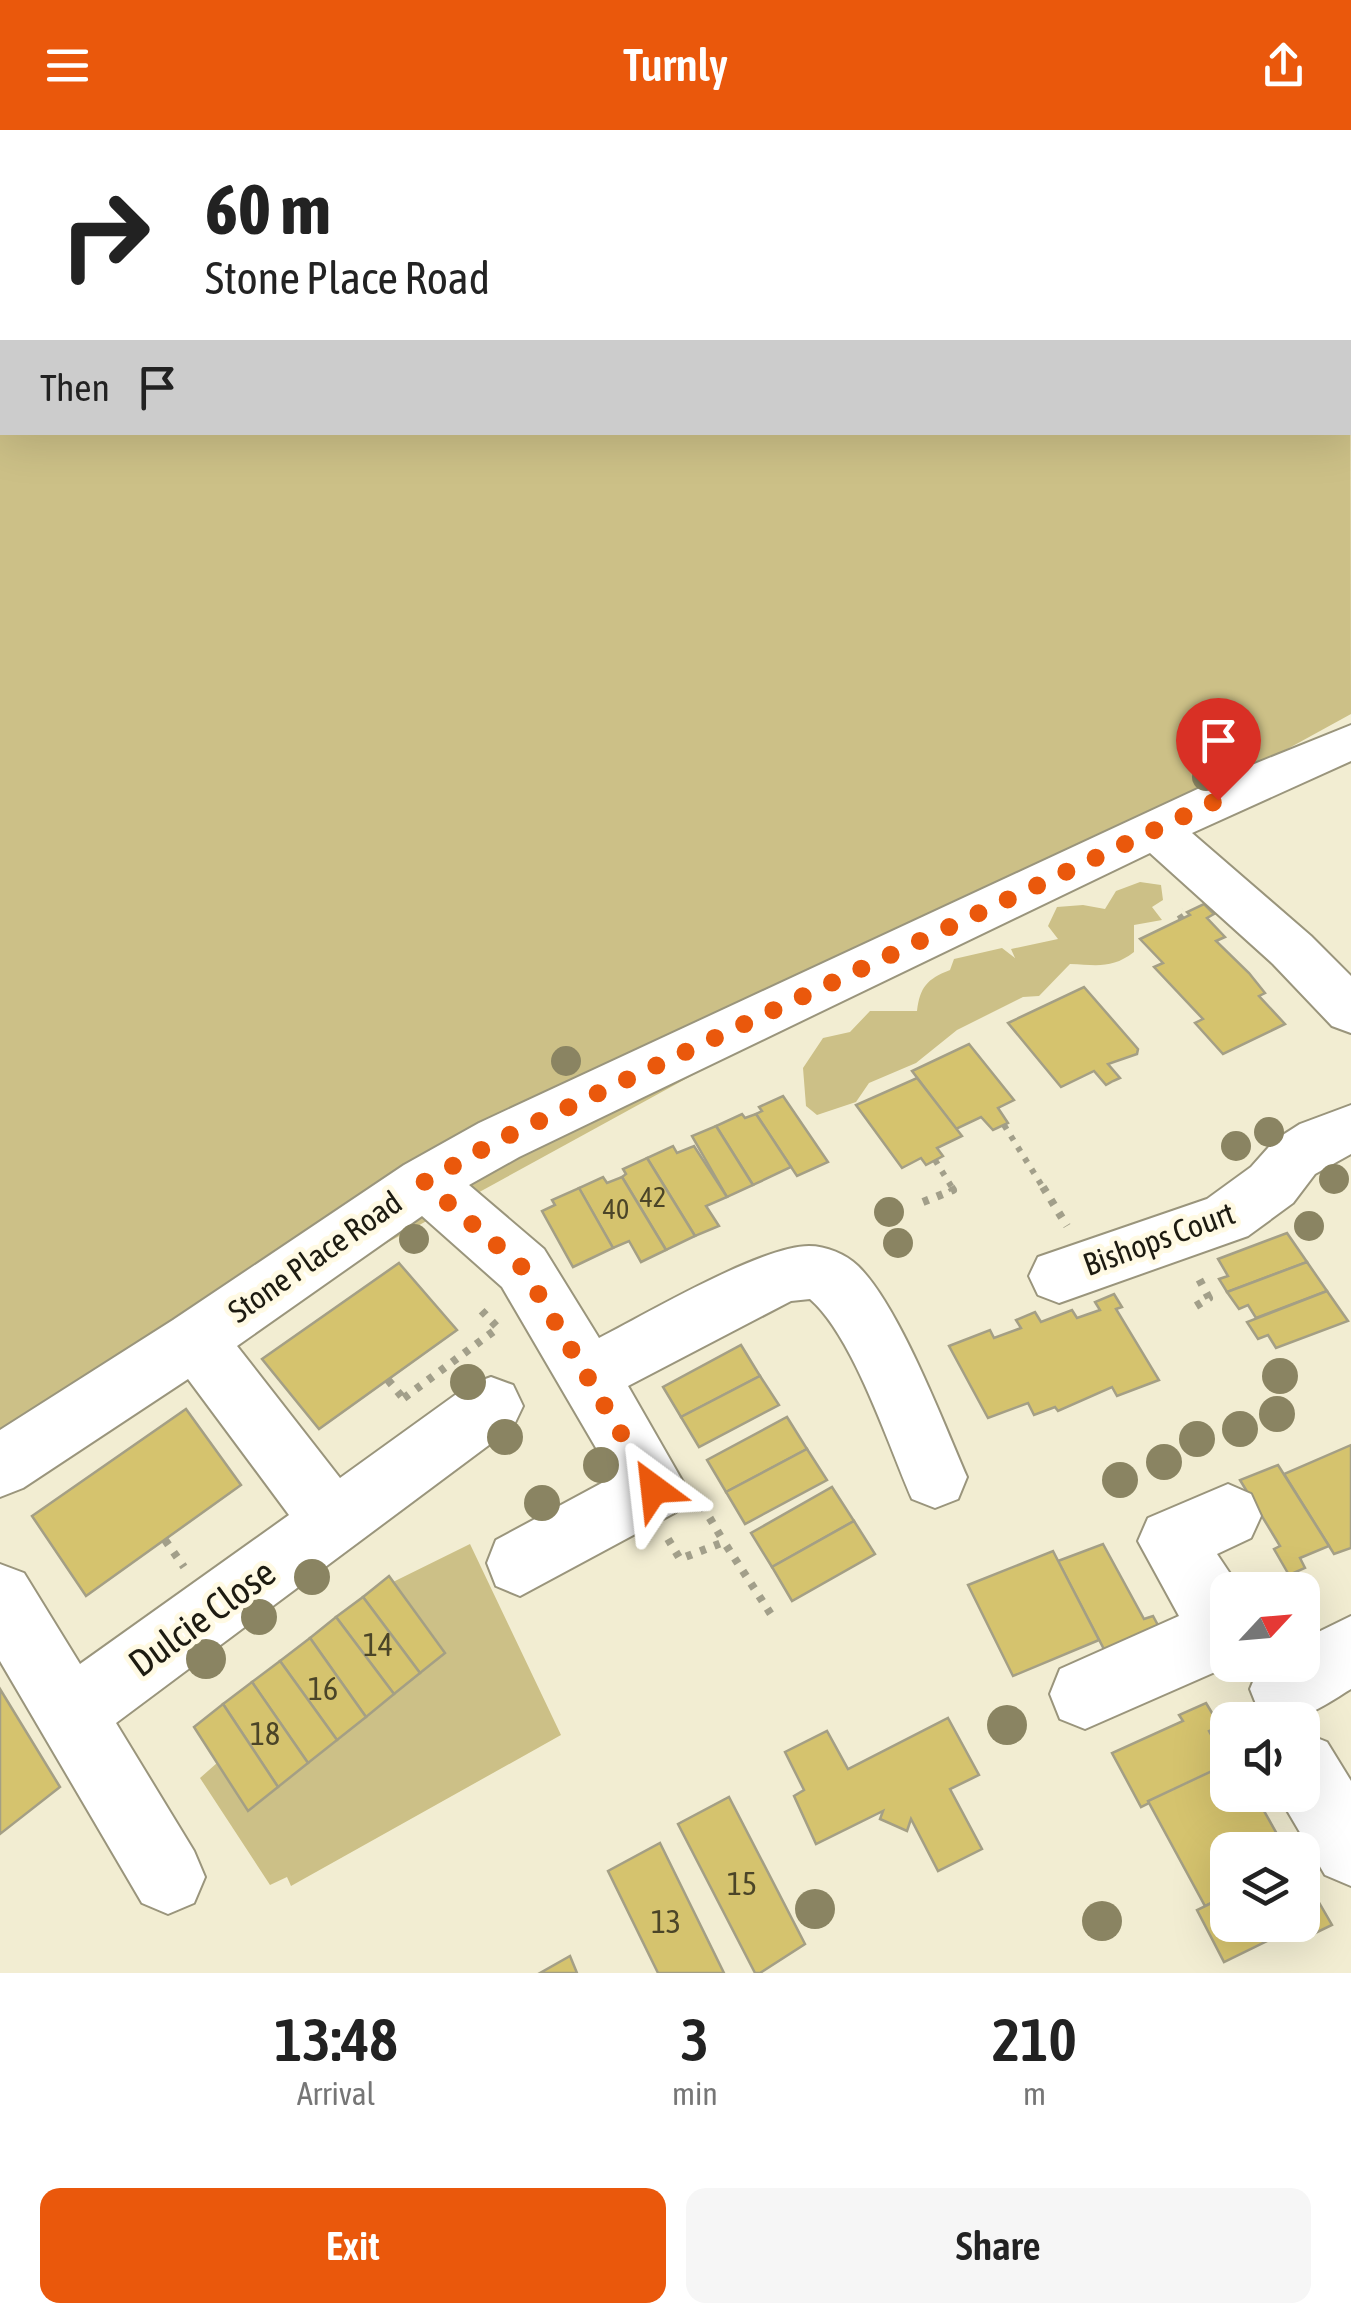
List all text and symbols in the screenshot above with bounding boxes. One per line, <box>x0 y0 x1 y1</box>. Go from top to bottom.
icon: menu <box>40 38 95 93</box>
icon: share <box>1256 38 1311 93</box>
text: Turnly <box>623 39 728 91</box>
text: 60 m <box>205 169 331 249</box>
icon: right <box>40 170 170 300</box>
text: Stone Place Road <box>205 252 490 304</box>
icon: arrive <box>130 360 185 415</box>
text: Then <box>40 366 110 409</box>
pin <box>1176 698 1261 801</box>
icon: arrive <box>1191 713 1246 768</box>
house number: 42 <box>640 1181 666 1213</box>
street label: Stone Place Road <box>221 1183 408 1330</box>
house number: 40 <box>603 1193 629 1225</box>
street label: Bishops Court <box>1078 1194 1240 1283</box>
position arrow <box>602 1437 706 1541</box>
street label: Dulcie Close <box>120 1550 283 1685</box>
north arrow <box>1210 1572 1320 1682</box>
map controls <box>1210 1572 1320 1942</box>
house number: 14 <box>363 1626 393 1663</box>
house number: 16 <box>308 1670 338 1707</box>
button: sound <box>1210 1702 1320 1812</box>
house number: 18 <box>250 1715 280 1752</box>
button: layers <box>1210 1832 1320 1942</box>
house number: 15 <box>727 1865 757 1902</box>
house number: 13 <box>651 1903 681 1940</box>
text: 13:48 <box>274 2005 398 2074</box>
text: 3 <box>681 2005 709 2074</box>
text: 210 <box>992 2005 1077 2074</box>
text: Arrival <box>297 2075 375 2112</box>
text: min <box>672 2075 718 2112</box>
text: m <box>1023 2075 1046 2112</box>
button: Exit <box>40 2188 666 2303</box>
button: Share <box>686 2188 1311 2303</box>

